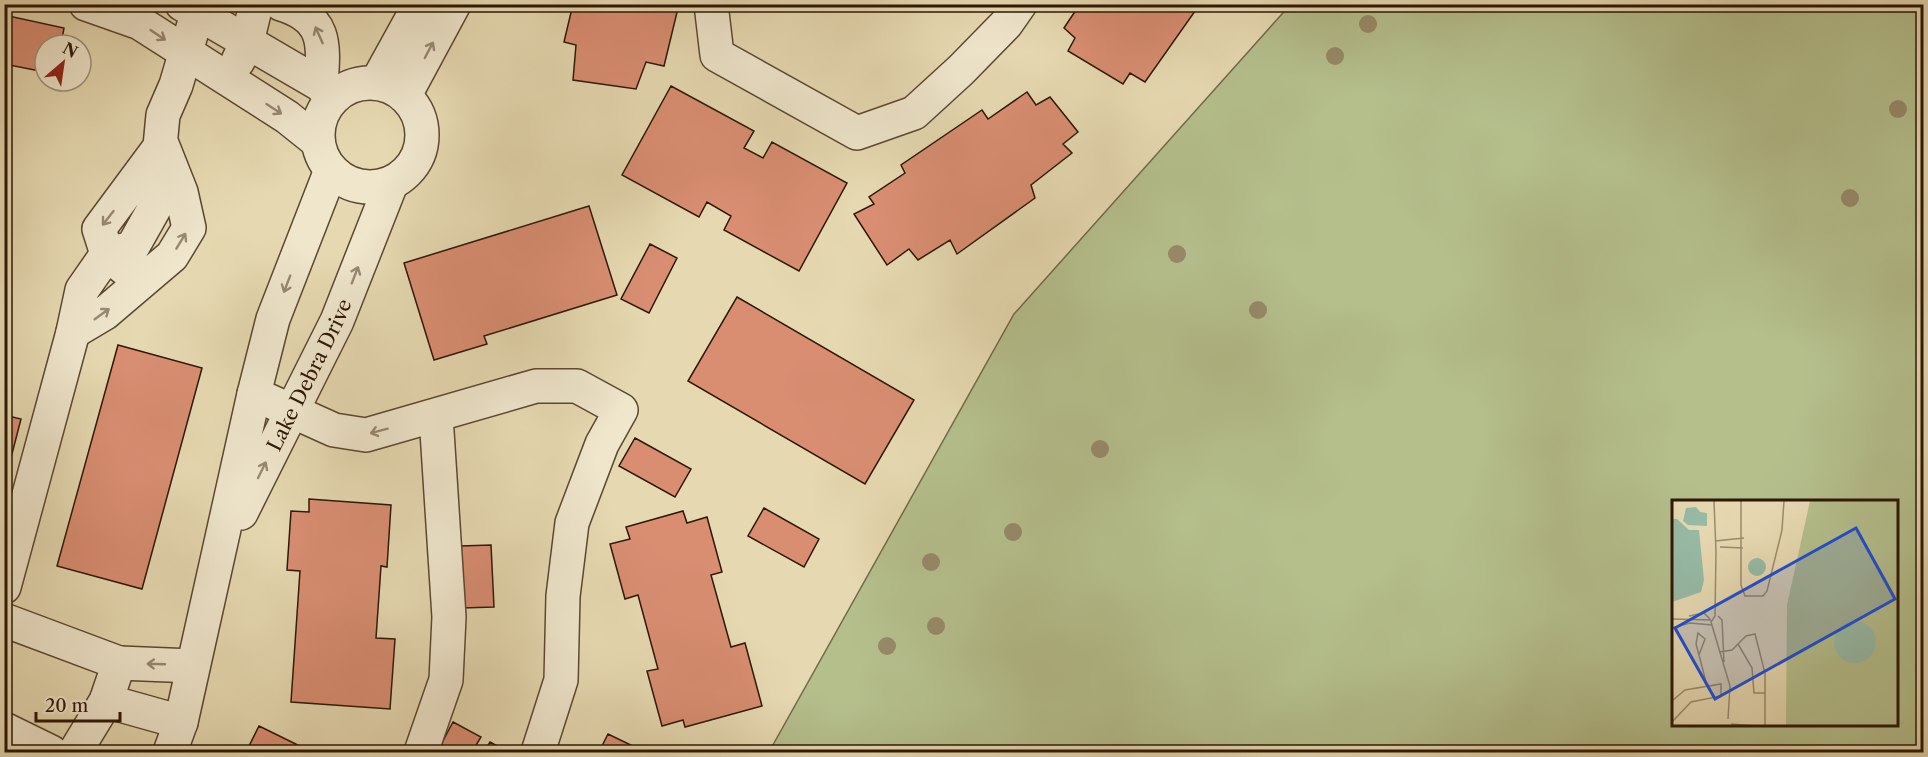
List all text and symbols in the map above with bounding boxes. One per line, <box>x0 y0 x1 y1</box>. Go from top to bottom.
one-way arrow <box>313 26 324 44</box>
one-way arrow <box>149 29 165 41</box>
north arrow <box>33 33 93 93</box>
text: N <box>59 38 81 62</box>
one-way arrow <box>424 41 435 59</box>
one-way arrow <box>265 103 282 115</box>
one-way arrow <box>102 210 114 226</box>
one-way arrow <box>176 233 188 250</box>
one-way arrow <box>350 266 361 285</box>
one-way arrow <box>281 274 292 292</box>
street label: Lake Debra Drive <box>262 296 356 455</box>
one-way arrow <box>94 308 110 320</box>
one-way arrow <box>370 426 389 437</box>
one-way arrow <box>256 461 268 479</box>
inset map <box>1672 500 1898 727</box>
one-way arrow <box>147 659 167 670</box>
scale bar <box>36 685 120 723</box>
text: 20 m <box>45 695 89 717</box>

